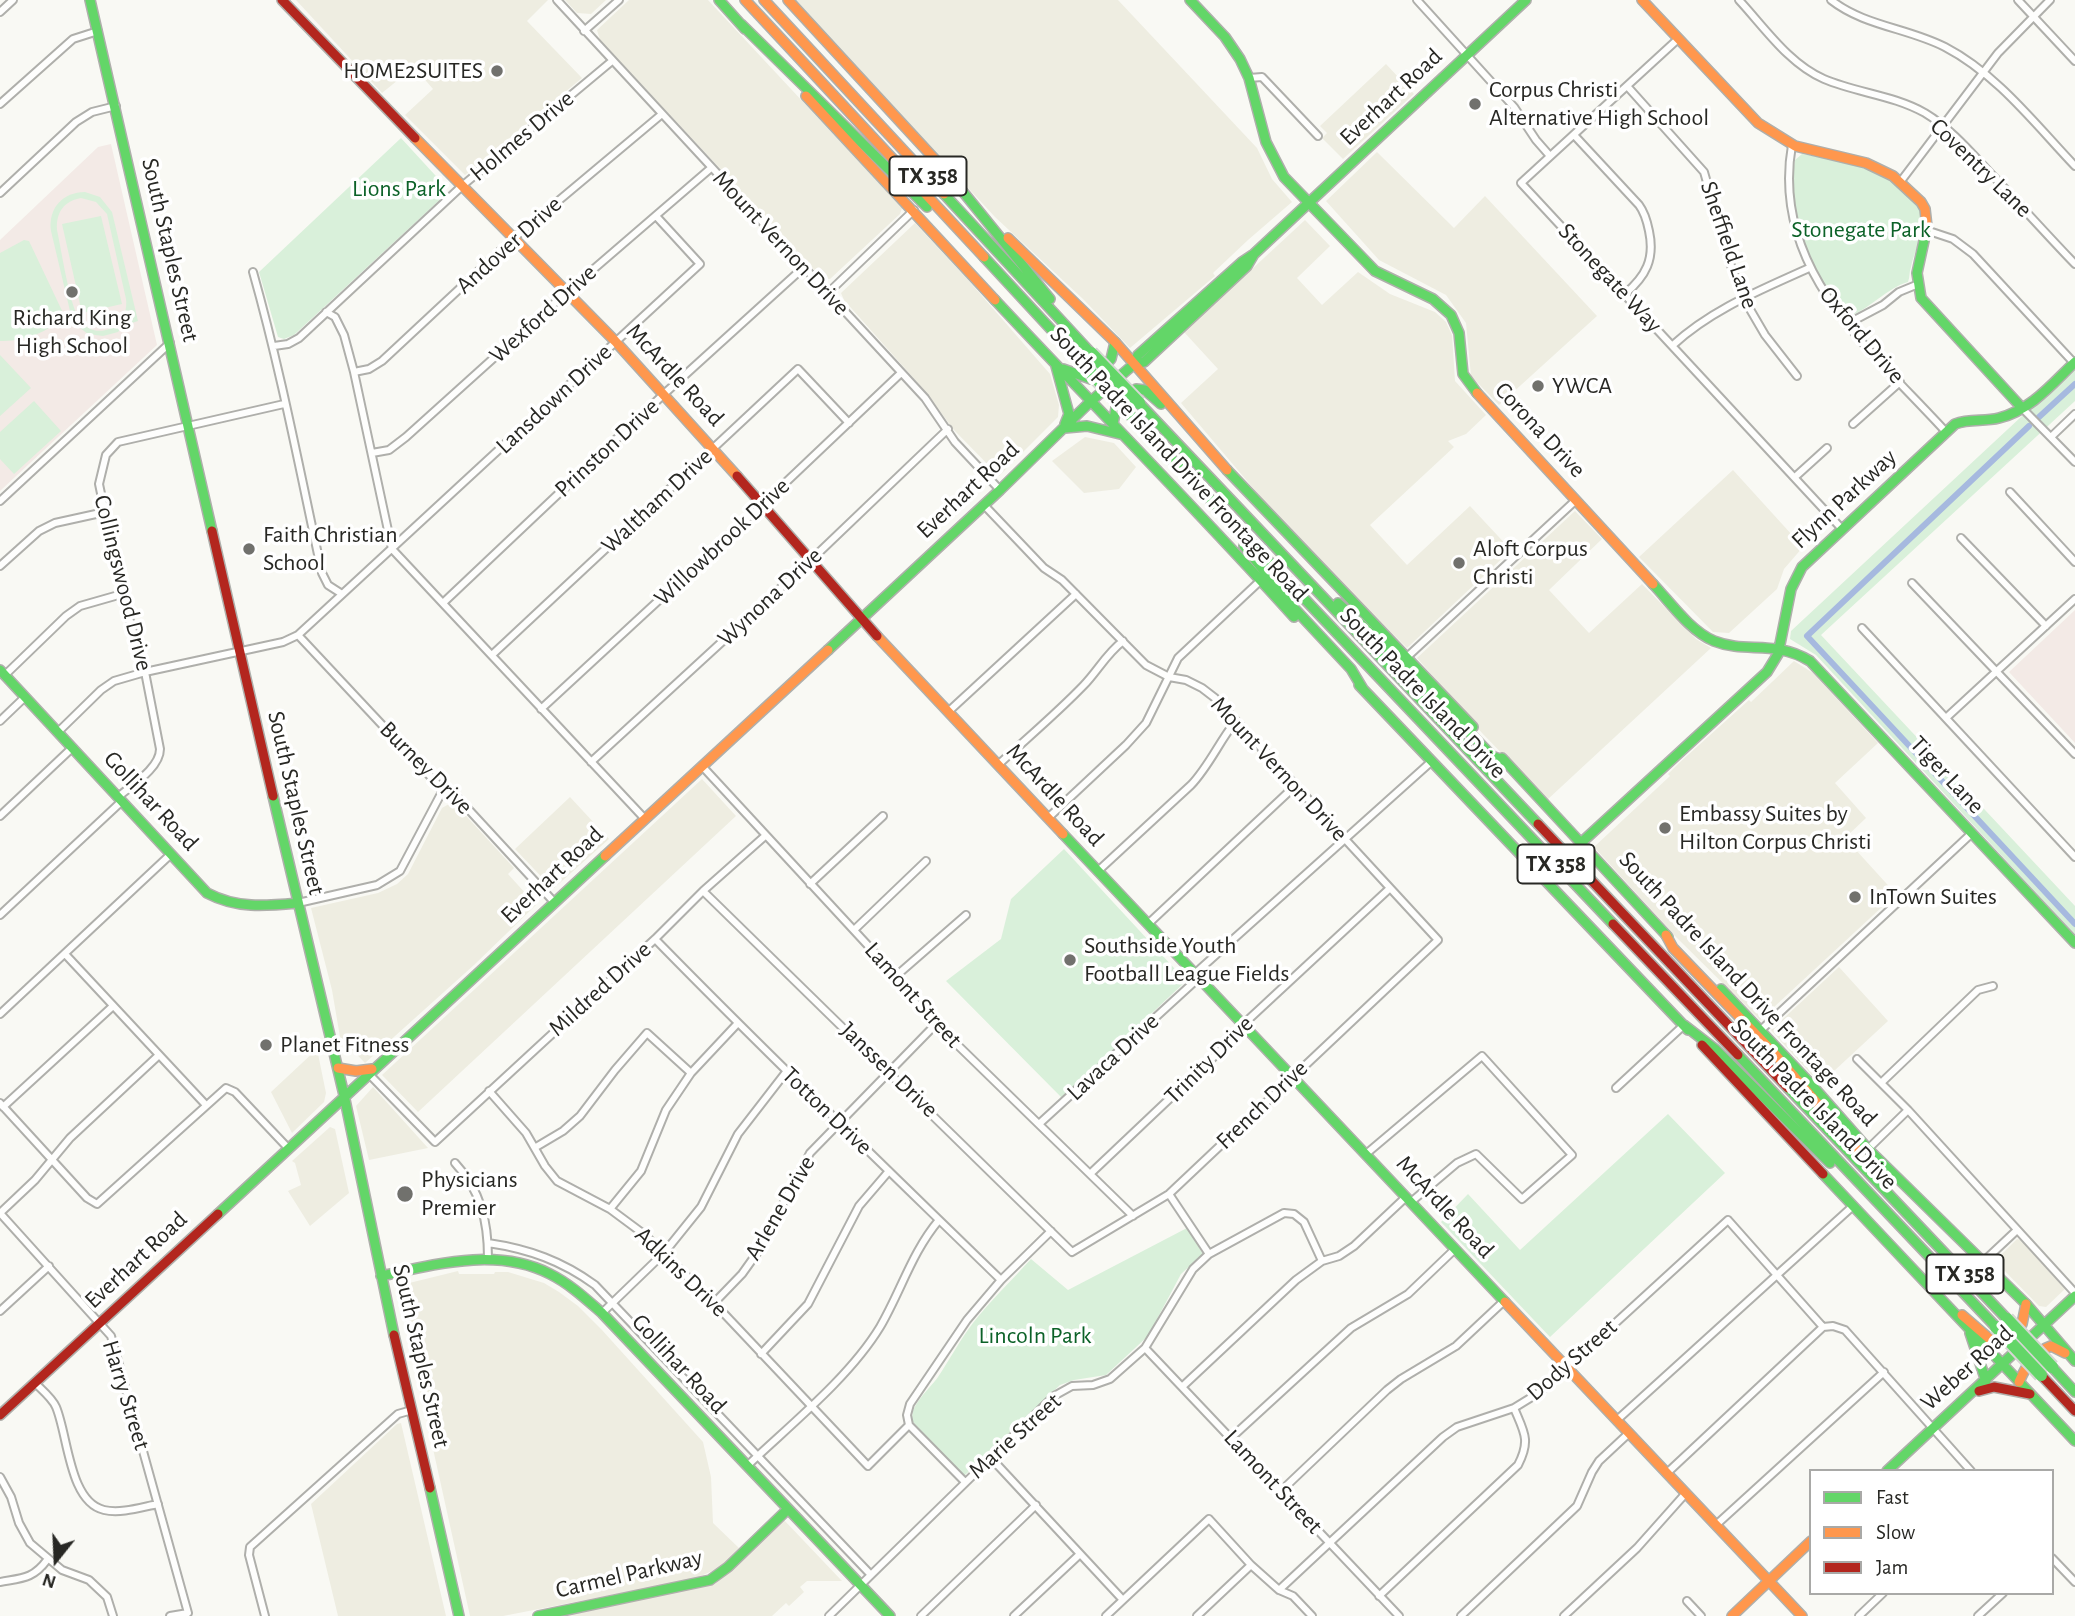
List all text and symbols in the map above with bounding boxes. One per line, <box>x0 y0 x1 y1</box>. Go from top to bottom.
street label: Everhart Road <box>1334 42 1448 152</box>
place label: HOME2SUITES <box>343 57 483 85</box>
marker: HOME2SUITES <box>489 63 505 79</box>
place label: Corpus Christi Alternative High School <box>1489 76 1709 132</box>
street label: Holmes Drive <box>464 84 580 188</box>
marker: Corpus Christi Alternative High School <box>1467 96 1483 112</box>
street label: Coventry Lane <box>1924 112 2038 224</box>
street label: South Staples Street <box>135 155 205 345</box>
road number: TX 358 <box>890 156 967 196</box>
street label: Mount Vernon Drive <box>706 165 856 321</box>
park label: Lions Park <box>352 175 446 203</box>
street label: Sheffield Lane <box>1694 177 1764 313</box>
street label: Andover Drive <box>450 190 568 300</box>
park label: Stonegate Park <box>1791 216 1931 244</box>
street label: Stonegate Way <box>1552 217 1668 339</box>
street label: Wexford Drive <box>483 258 603 370</box>
street label: Oxford Drive <box>1813 281 1911 389</box>
marker: Richard King High School <box>64 284 80 300</box>
place label: Richard King High School <box>13 304 131 360</box>
street label: McArdle Road <box>620 318 730 432</box>
street label: South Padre Island Drive Frontage Road <box>1044 320 1314 608</box>
street label: Lansdown Drive <box>490 338 618 460</box>
place label: YWCA <box>1552 372 1612 400</box>
street label: Corona Drive <box>1488 376 1592 484</box>
marker: YWCA <box>1530 378 1546 394</box>
street label: Prinston Drive <box>549 392 665 504</box>
street label: Everhart Road <box>911 435 1025 545</box>
street label: Waltham Drive <box>596 442 718 560</box>
street label: Flynn Parkway <box>1785 443 1903 555</box>
street label: Willowbrook Drive <box>648 472 796 612</box>
street label: Collingswood Drive <box>87 492 159 674</box>
place label: Faith Christian School <box>263 521 398 577</box>
place label: Aloft Corpus Christi <box>1473 535 1588 591</box>
marker: Faith Christian School <box>241 541 257 557</box>
street label: Wynona Drive <box>712 541 828 653</box>
marker: Aloft Corpus Christi <box>1451 555 1467 571</box>
street label: South Padre Island Drive <box>1334 601 1512 785</box>
street label: Mount Vernon Drive <box>1204 691 1354 847</box>
street label: South Staples Street <box>261 708 331 898</box>
street label: Burney Drive <box>373 715 479 821</box>
street label: Tiger Lane <box>1904 730 1990 820</box>
street label: McArdle Road <box>1000 738 1110 852</box>
street label: Gollihar Road <box>97 745 205 857</box>
place label: Embassy Suites by Hilton Corpus Christi <box>1679 800 1872 856</box>
street label: Everhart Road <box>495 820 609 930</box>
marker: Embassy Suites by Hilton Corpus Christi <box>1657 820 1673 836</box>
road number: TX 358 <box>1518 844 1594 884</box>
street label: South Padre Island Drive Frontage Road <box>1613 845 1883 1133</box>
place label: InTown Suites <box>1869 883 1997 911</box>
marker: InTown Suites <box>1847 889 1863 905</box>
place label: Southside Youth Football League Fields <box>1084 932 1289 988</box>
street label: Mildred Drive <box>543 935 657 1043</box>
street label: Lamont Street <box>858 936 968 1054</box>
marker: Southside Youth Football League Fields <box>1062 952 1078 968</box>
street label: Lavaca Drive <box>1061 1007 1165 1107</box>
street label: Trinity Drive <box>1159 1010 1259 1110</box>
street label: South Padre Island Drive <box>1725 1012 1903 1196</box>
street label: Janssen Drive <box>834 1016 944 1124</box>
place label: Planet Fitness <box>280 1031 409 1059</box>
marker: Planet Fitness <box>258 1037 274 1053</box>
street label: French Drive <box>1210 1054 1314 1156</box>
street label: Totton Drive <box>776 1061 878 1161</box>
street label: McArdle Road <box>1390 1150 1500 1264</box>
street label: Arlene Drive <box>739 1151 821 1265</box>
place label: Physicians Premier <box>421 1166 518 1222</box>
marker: Physicians Premier <box>395 1184 415 1204</box>
street label: Everhart Road <box>79 1205 193 1315</box>
street label: Adkins Drive <box>629 1221 733 1323</box>
road number: TX 358 <box>1926 1254 2004 1294</box>
street label: South Staples Street <box>386 1261 456 1451</box>
street label: Gollihar Road <box>625 1308 733 1420</box>
street label: Dody Street <box>1521 1313 1623 1407</box>
street label: Weber Road <box>1915 1319 2019 1417</box>
park label: Lincoln Park <box>979 1322 1091 1350</box>
street label: Harry Street <box>96 1337 156 1453</box>
street label: Marie Street <box>963 1387 1067 1485</box>
street label: Lamont Street <box>1217 1424 1329 1540</box>
legend <box>1809 1469 2054 1595</box>
text: Fast <box>1876 1487 1909 1508</box>
text: Slow <box>1876 1522 1915 1543</box>
north arrow <box>21 1525 91 1595</box>
street label: Carmel Parkway <box>553 1543 705 1605</box>
text: Jam <box>1876 1557 1908 1578</box>
text: N <box>40 1569 59 1592</box>

